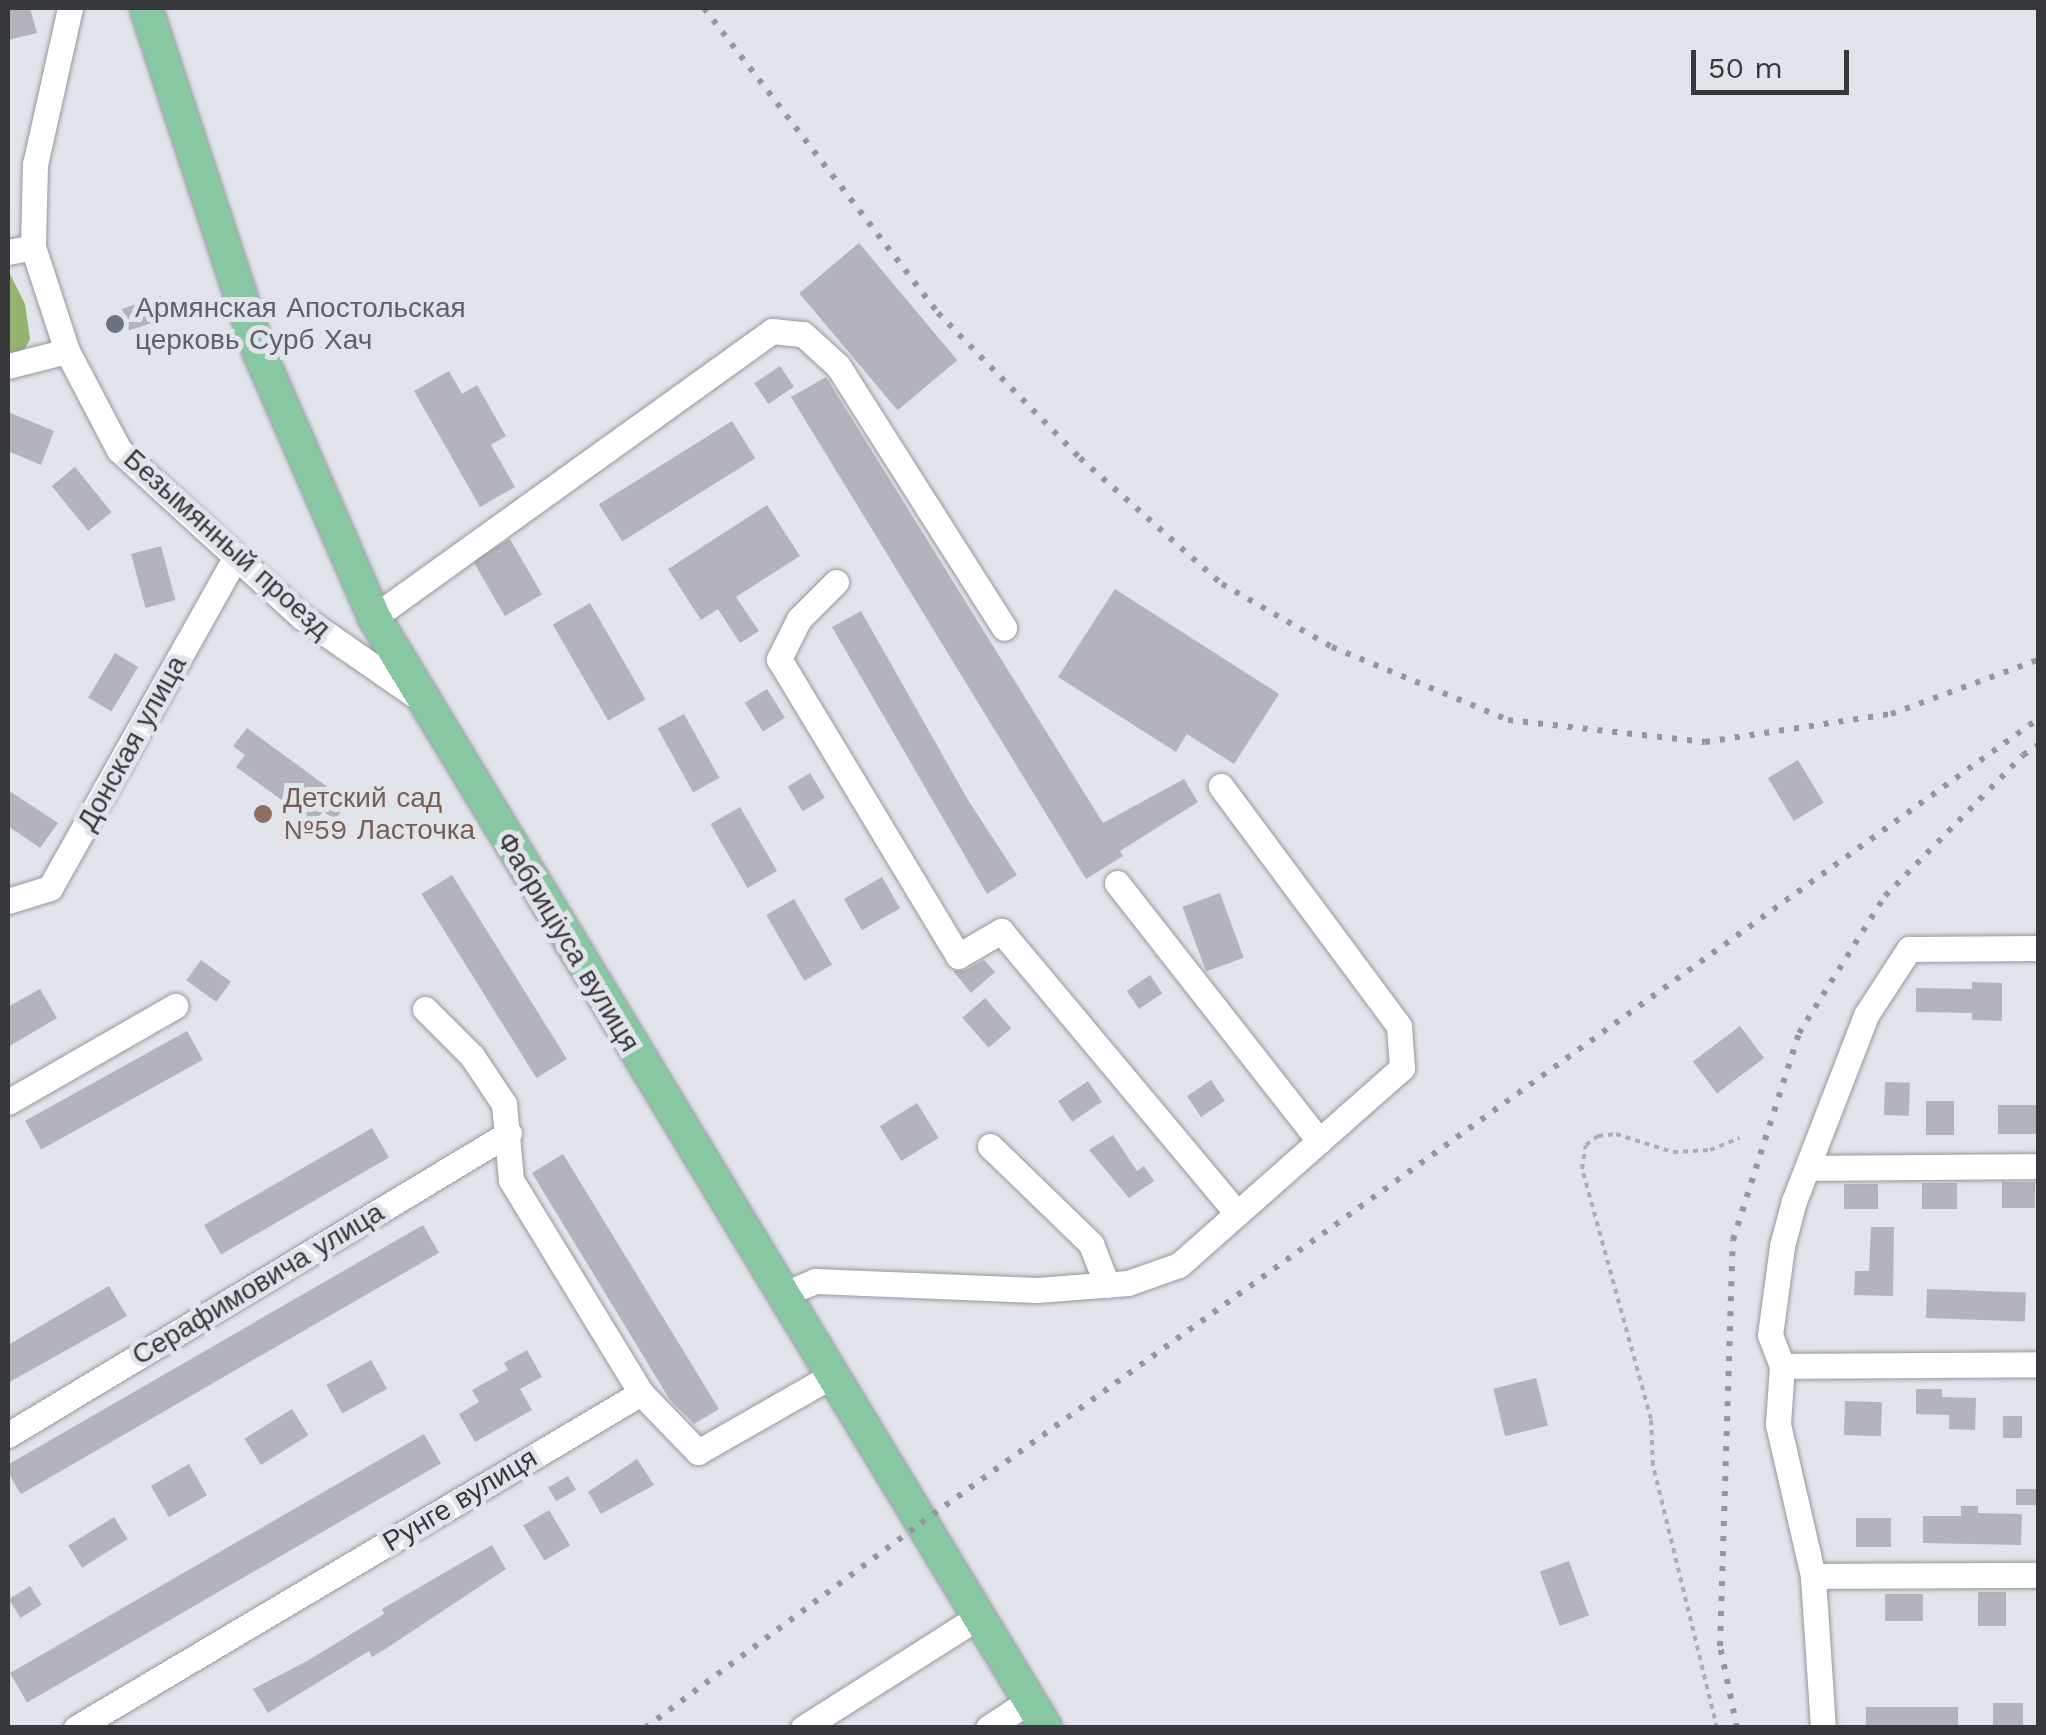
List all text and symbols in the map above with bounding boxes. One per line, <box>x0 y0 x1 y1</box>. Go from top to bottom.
scale bar <box>1696 30 1854 92</box>
text: 50 m <box>1708 50 1783 85</box>
place label: Армянская Апостольская церковь Сурб Хач <box>135 291 466 357</box>
marker: Армянская Апостольская церковь Сурб Хач <box>104 313 126 335</box>
street label: Безымянный проезд <box>117 442 337 646</box>
street label: Донская улица <box>70 650 194 836</box>
place label: Детский сад №59 Ласточка <box>283 781 475 847</box>
marker: Детский сад №59 Ласточка <box>252 803 274 825</box>
street label: Фабриціуса вулиця <box>489 826 647 1058</box>
street label: Серафимовича улица <box>126 1196 390 1372</box>
street label: Рунге вулиця <box>377 1441 543 1559</box>

